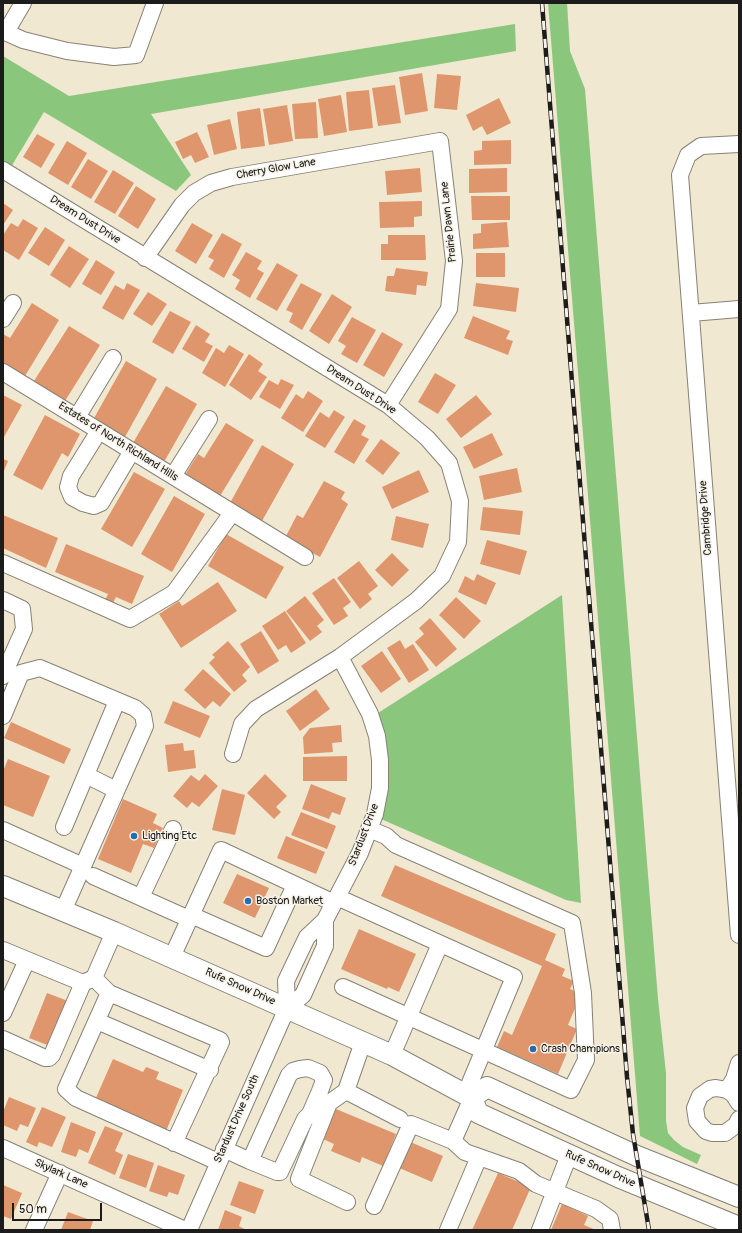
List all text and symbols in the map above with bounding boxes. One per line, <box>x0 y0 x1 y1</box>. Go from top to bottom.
street label: Cherry Glow Lane <box>235 156 317 182</box>
street label: Prairie Dawn Lane <box>438 181 460 263</box>
street label: Dream Dust Drive <box>47 193 123 247</box>
street label: Dream Dust Drive <box>324 362 398 418</box>
street label: Estates of North Richland Hills <box>56 400 180 484</box>
street label: Cambridge Drive <box>697 480 715 556</box>
street label: Stardust Drive <box>346 802 382 868</box>
place label: Lighting Etc <box>142 829 197 843</box>
marker: Lighting Etc <box>129 831 139 841</box>
place label: Boston Market <box>256 894 323 908</box>
marker: Boston Market <box>243 896 253 906</box>
street label: Rufe Snow Drive <box>203 966 277 1008</box>
place label: Crash Champions <box>541 1042 620 1056</box>
marker: Crash Champions <box>528 1044 538 1054</box>
street label: Stardust Drive South <box>212 1073 262 1165</box>
street label: Rufe Snow Drive <box>563 1148 637 1190</box>
street label: Skylark Lane <box>32 1156 90 1192</box>
scale bar <box>14 1195 104 1221</box>
text: 50 m <box>19 1202 47 1217</box>

